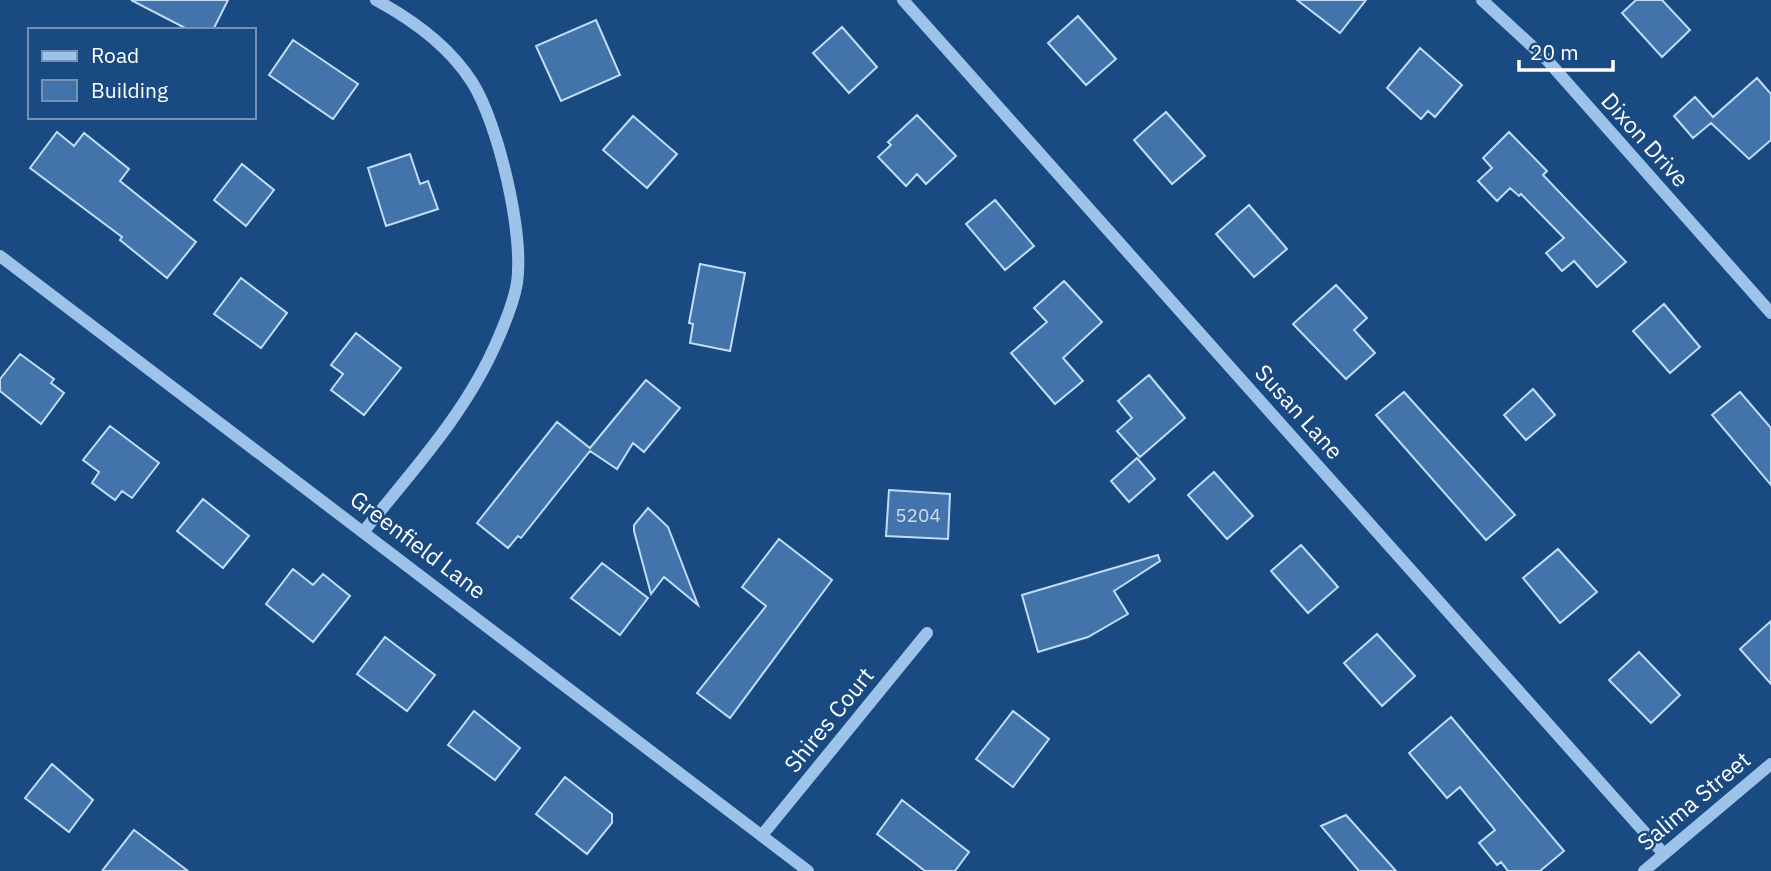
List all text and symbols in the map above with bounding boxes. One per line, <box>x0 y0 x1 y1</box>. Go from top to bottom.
legend <box>28 28 256 119</box>
scale bar <box>1519 28 1614 72</box>
text: 20 m <box>1530 38 1579 66</box>
text: Road <box>91 41 139 69</box>
text: Building <box>91 76 168 104</box>
street label: Dixon Drive <box>1595 86 1696 193</box>
street label: Susan Lane <box>1249 357 1350 465</box>
street label: Greenfield Lane <box>345 483 493 605</box>
house number: 5204 <box>895 503 941 527</box>
street label: Shires Court <box>777 661 880 778</box>
street label: Salima Street <box>1631 744 1756 856</box>

